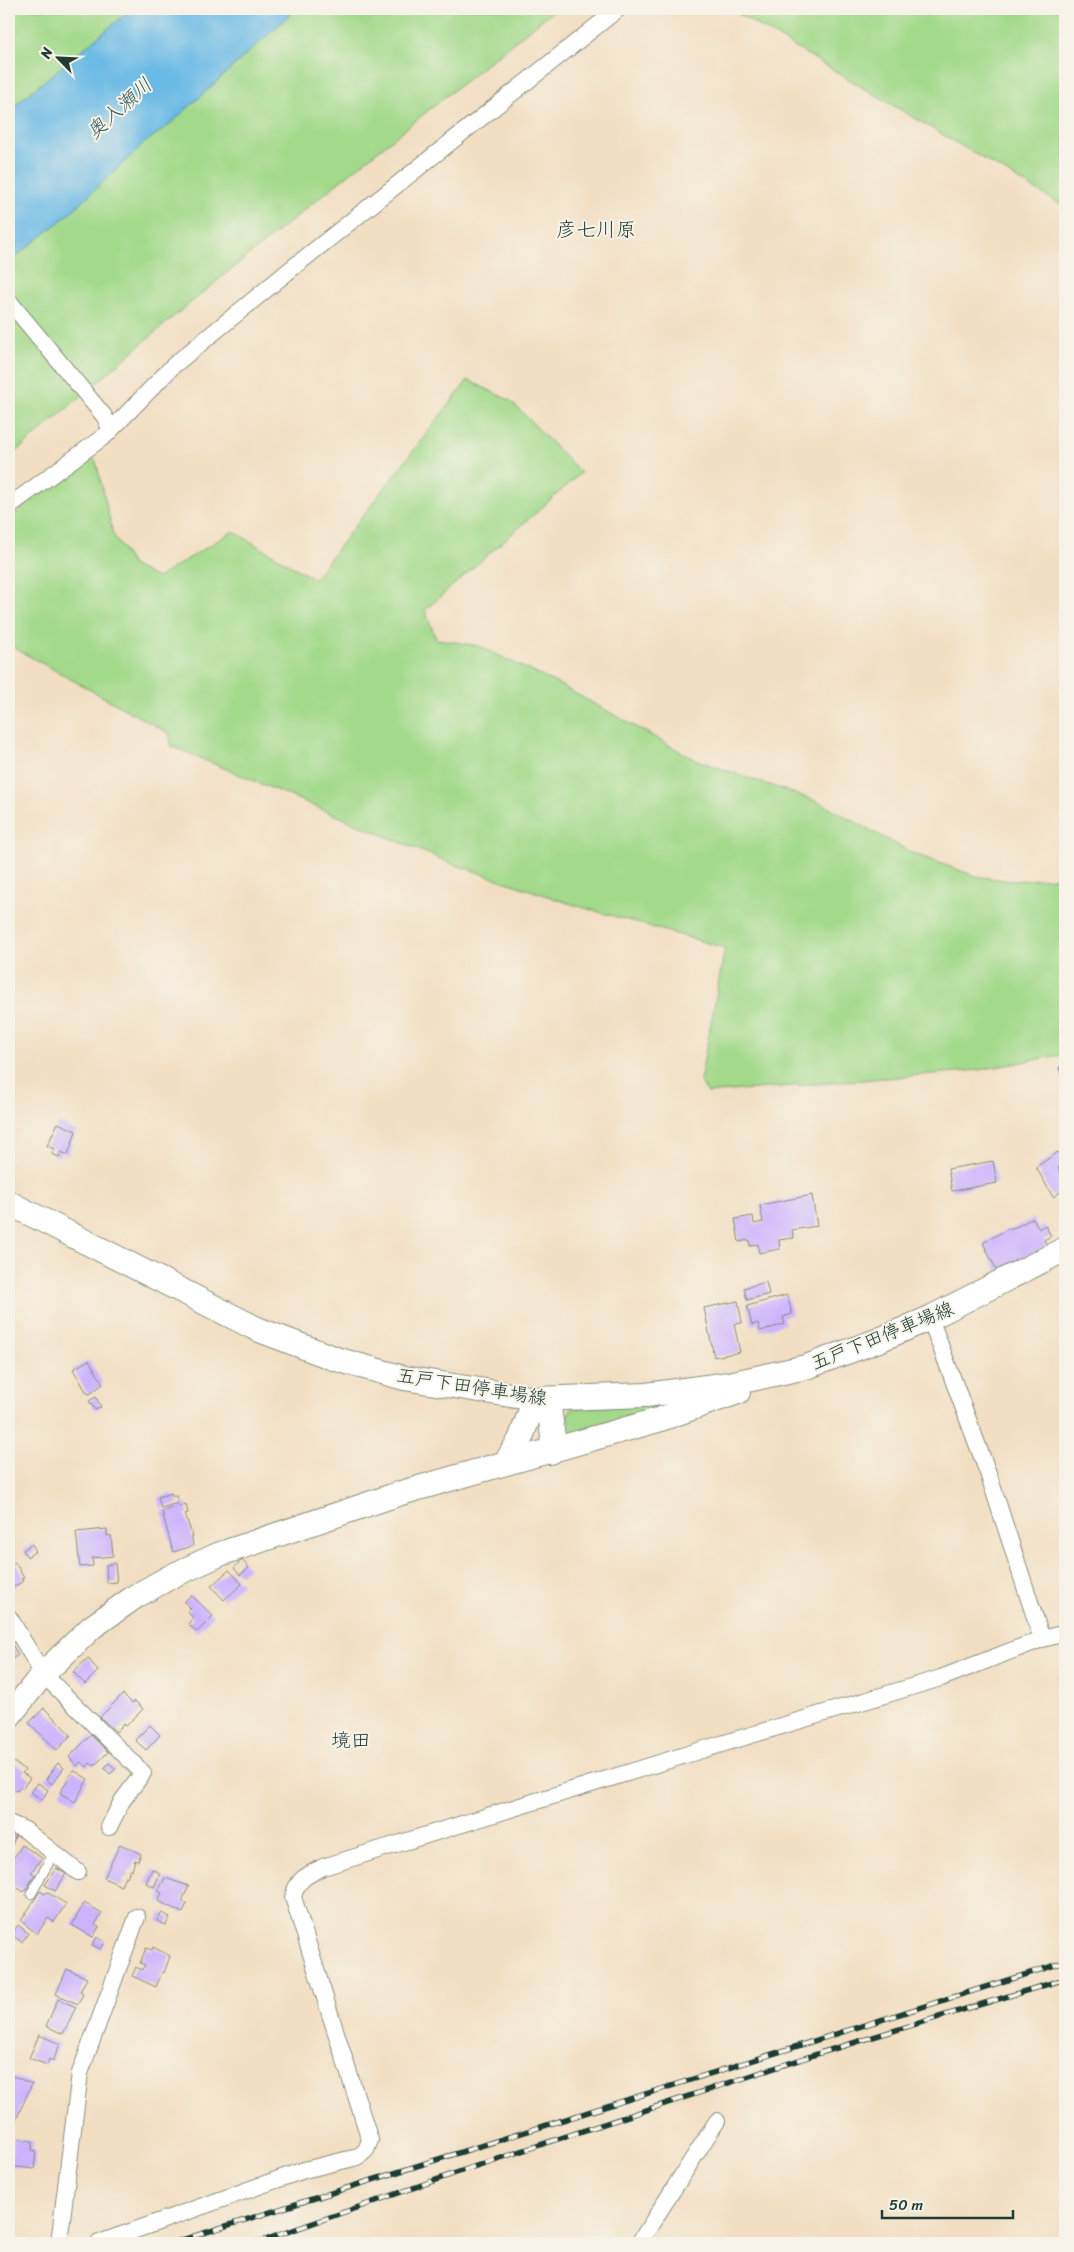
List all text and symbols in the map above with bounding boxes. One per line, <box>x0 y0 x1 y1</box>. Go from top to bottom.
north arrow <box>32 32 82 82</box>
text: N <box>33 43 60 63</box>
water label: 奥入瀬川 <box>78 69 161 148</box>
district label: 彦七川原 <box>556 212 636 247</box>
street label: 五戸下田停車場線 <box>806 1292 959 1379</box>
street label: 五戸下田停車場線 <box>394 1358 550 1415</box>
district label: 境田 <box>331 1723 371 1758</box>
scale bar <box>882 2187 1013 2219</box>
text: 50 m <box>889 2192 924 2218</box>

